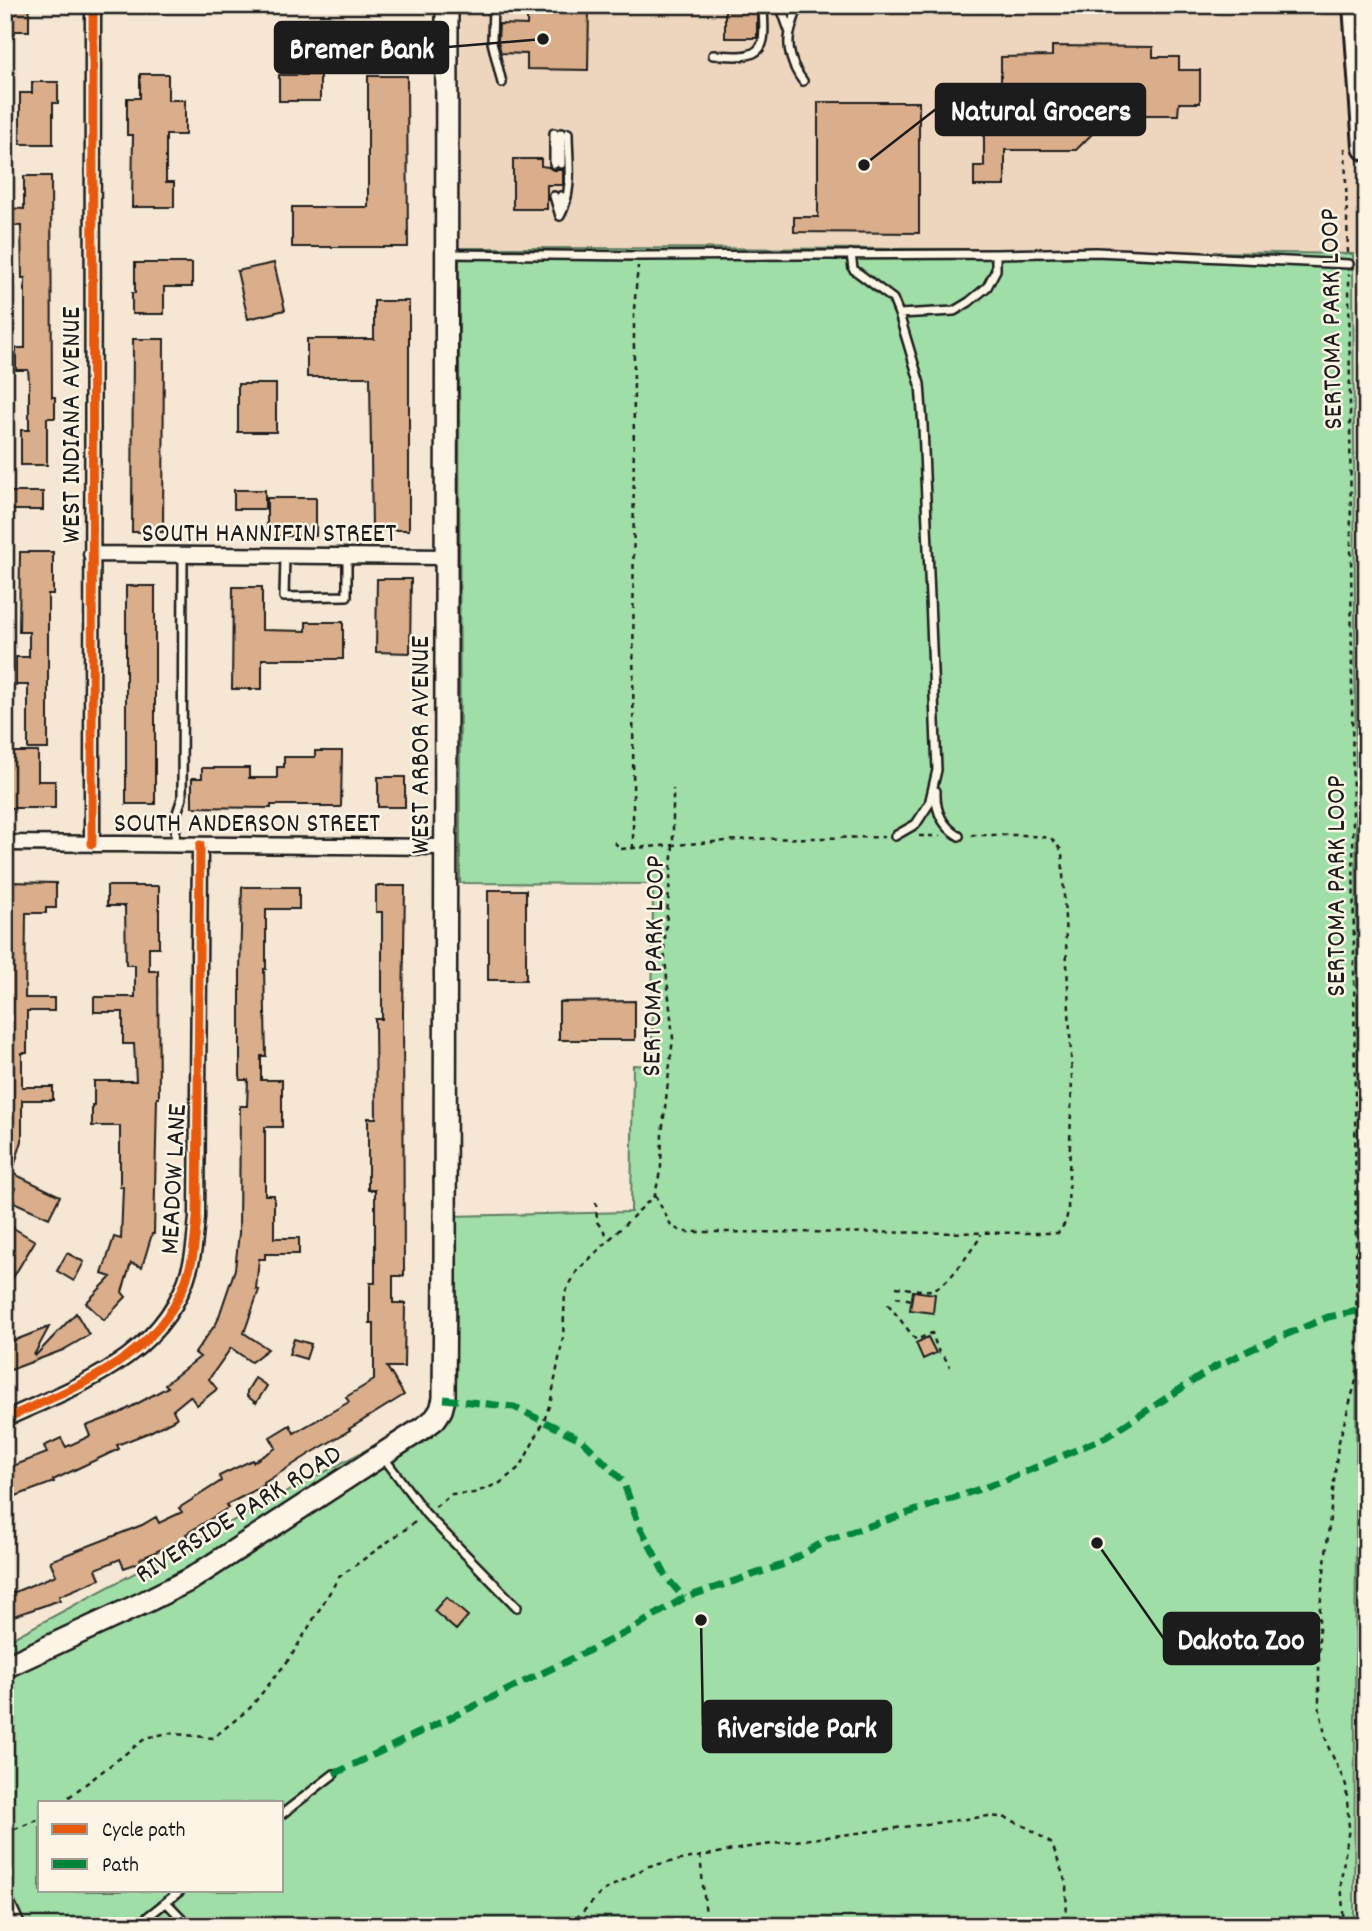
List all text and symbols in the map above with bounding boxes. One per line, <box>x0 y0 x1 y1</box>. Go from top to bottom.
callout: Bremer Bank <box>275 22 448 73</box>
text: Bremer Bank <box>290 31 434 74</box>
callout: Natural Grocers <box>936 84 1145 135</box>
text: Natural Grocers <box>951 93 1131 136</box>
street label: SERTOMA PARK LOOP <box>1312 208 1356 430</box>
street label: WEST INDIANA AVENUE <box>54 306 94 543</box>
street label: SOUTH HANNIFIN STREET <box>141 516 397 556</box>
street label: WEST ARBOR AVENUE <box>403 635 443 854</box>
street label: SERTOMA PARK LOOP <box>1319 775 1359 997</box>
street label: SOUTH ANDERSON STREET <box>114 806 380 846</box>
street label: SERTOMA PARK LOOP <box>634 855 678 1077</box>
street label: MEADOW LANE <box>152 1103 200 1256</box>
street label: RIVERSIDE PARK ROAD <box>128 1436 351 1596</box>
callout: Dakota Zoo <box>1164 1613 1319 1664</box>
text: Dakota Zoo <box>1177 1622 1305 1665</box>
callout: Riverside Park <box>703 1701 891 1752</box>
text: Riverside Park <box>717 1710 877 1753</box>
legend <box>38 1801 284 1892</box>
text: Cycle path <box>102 1817 185 1847</box>
text: Path <box>102 1852 139 1882</box>

